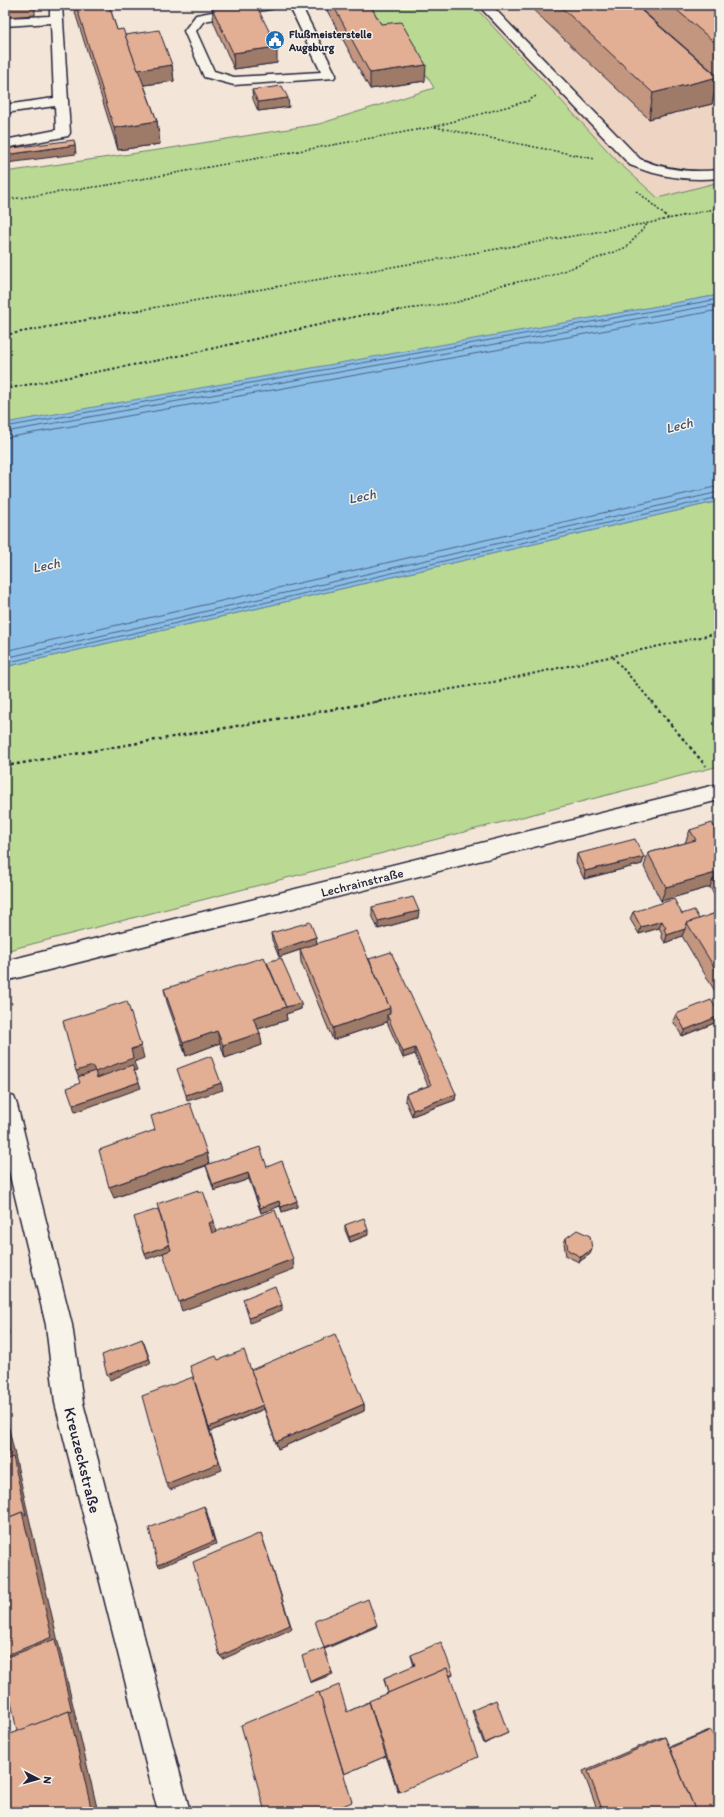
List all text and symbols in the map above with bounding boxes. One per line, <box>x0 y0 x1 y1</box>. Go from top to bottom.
place label: Flußmeisterstelle Augsburg <box>288 28 372 55</box>
public building icon: Flußmeisterstelle Augsburg <box>264 29 286 51</box>
water label: Lech <box>664 414 695 437</box>
water label: Lech <box>347 485 378 508</box>
water label: Lech <box>31 554 62 577</box>
street label: Lechrainstraße <box>319 865 405 900</box>
street label: Kreuzeckstraße <box>60 1405 105 1515</box>
north arrow <box>18 1759 58 1799</box>
text: N <box>41 1776 54 1784</box>

